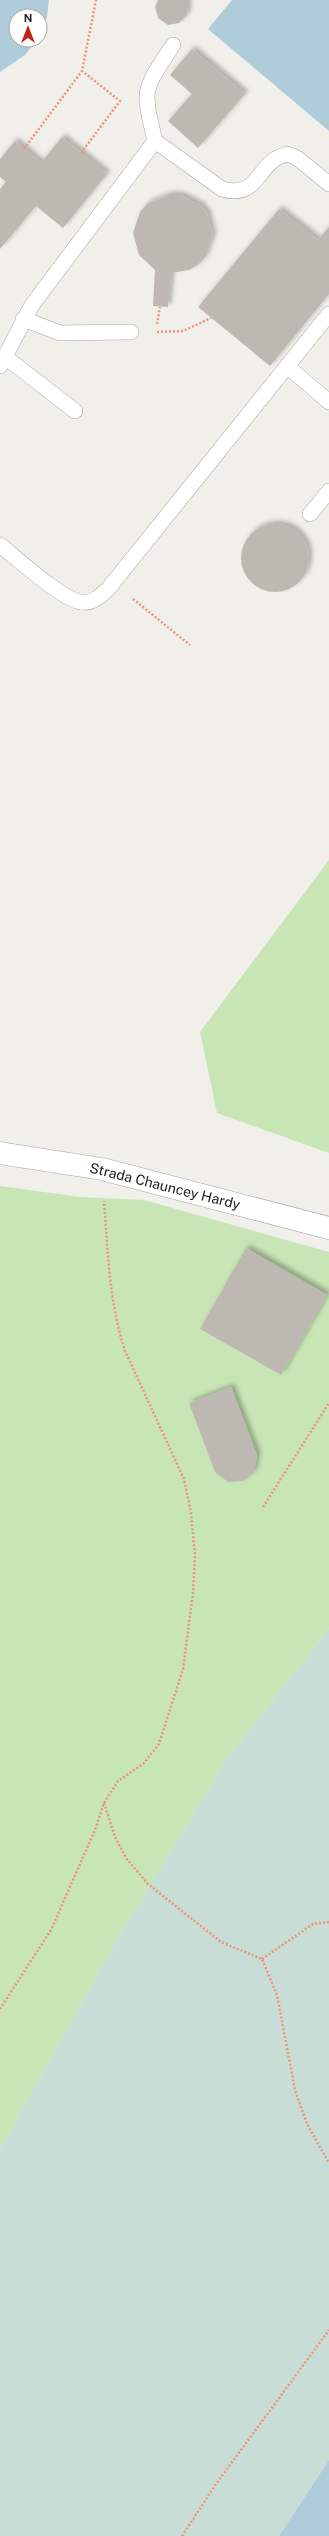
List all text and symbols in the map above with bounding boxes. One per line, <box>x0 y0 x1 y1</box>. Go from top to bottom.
north arrow <box>8 8 48 48</box>
text: N <box>24 12 32 24</box>
street label: Strada Chauncey Hardy <box>88 1160 242 1213</box>

